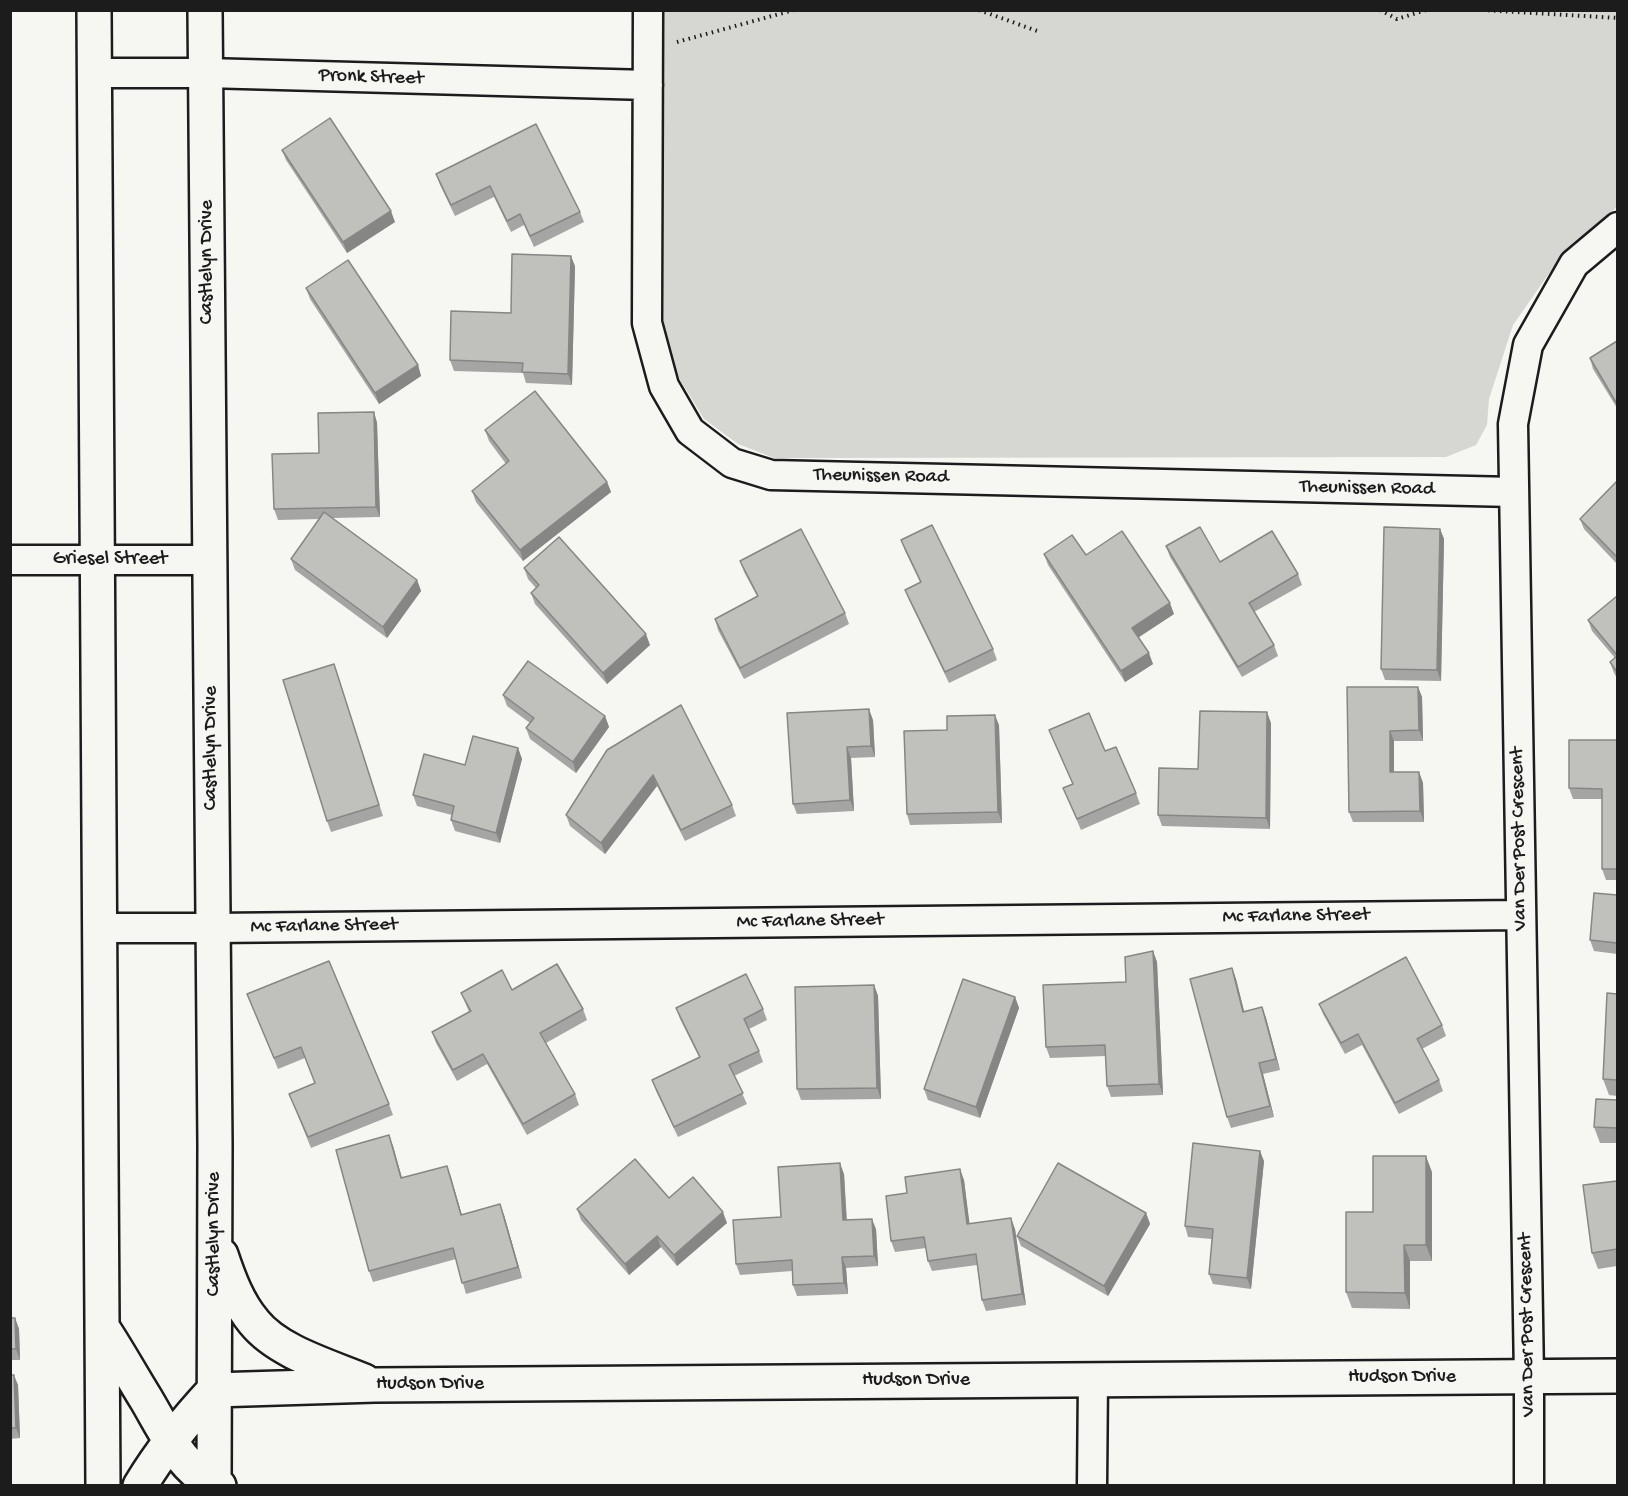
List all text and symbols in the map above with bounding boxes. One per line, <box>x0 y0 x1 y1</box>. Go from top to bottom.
street label: Pronk Street <box>318 64 424 92</box>
street label: Castlelyn Drive <box>196 200 220 324</box>
street label: Theunissen Road <box>813 464 949 490</box>
street label: Theunissen Road <box>1299 476 1435 502</box>
street label: Griesel Street <box>53 548 167 572</box>
street label: Castlelyn Drive <box>200 686 224 810</box>
street label: Van Der Post Crescent <box>1506 747 1534 931</box>
street label: Mc Farlane Street <box>1222 904 1370 930</box>
street label: Mc Farlane Street <box>736 909 884 935</box>
street label: Mc Farlane Street <box>250 914 398 940</box>
street label: Castlelyn Drive <box>203 1172 227 1296</box>
street label: Van Der Post Crescent <box>1514 1233 1542 1417</box>
street label: Hudson Drive <box>1348 1366 1456 1390</box>
street label: Hudson Drive <box>862 1369 970 1393</box>
street label: Hudson Drive <box>376 1373 484 1397</box>

